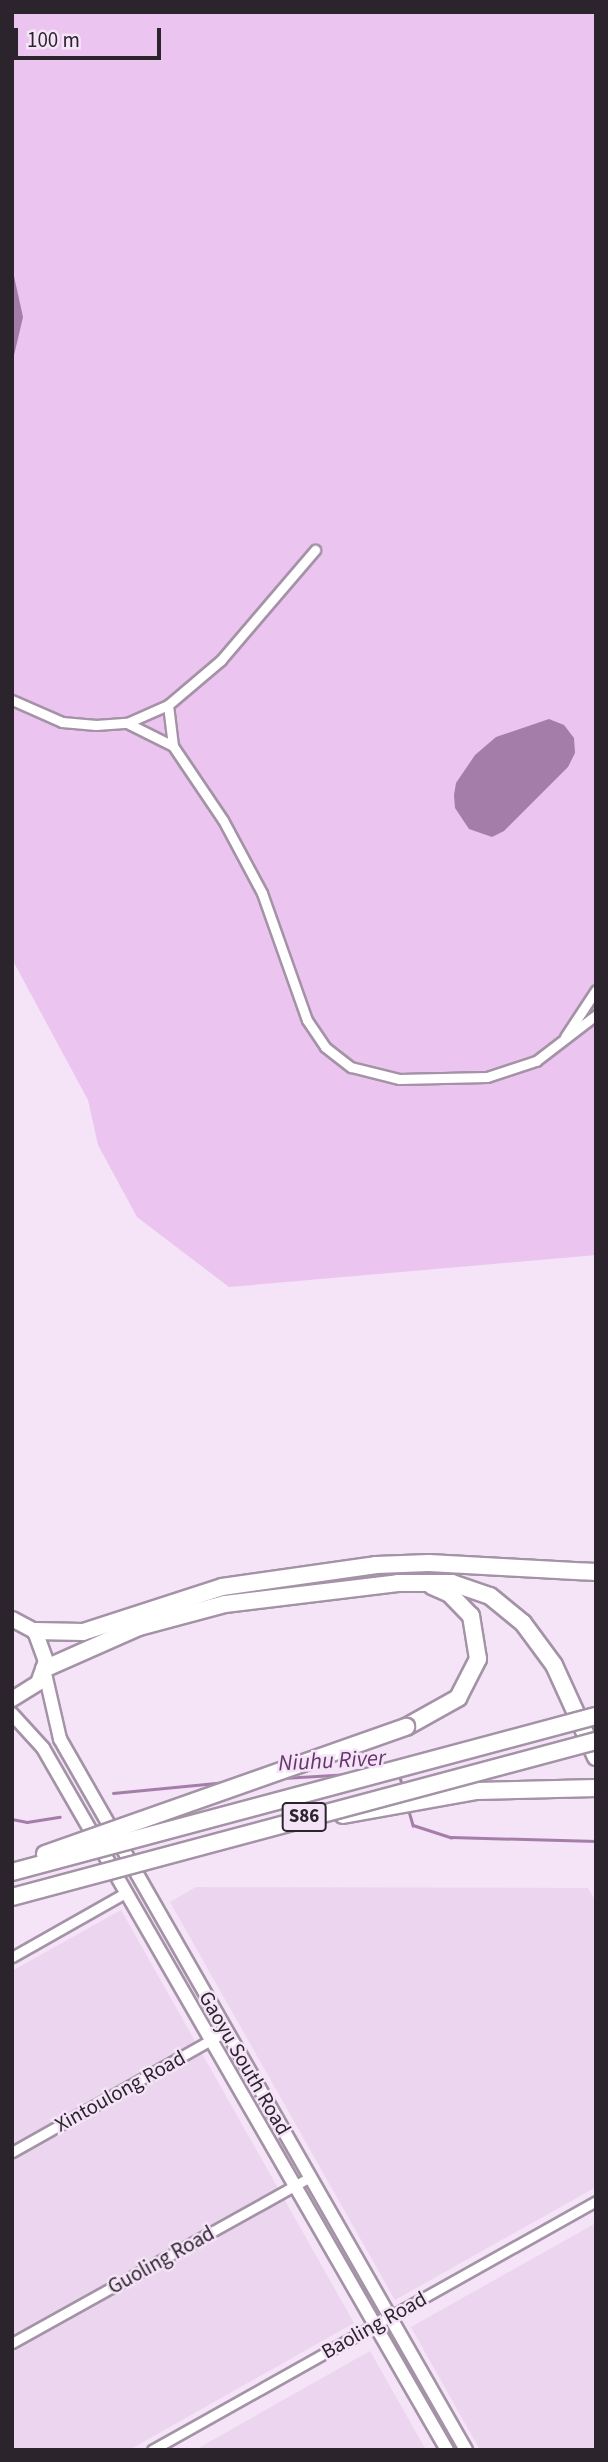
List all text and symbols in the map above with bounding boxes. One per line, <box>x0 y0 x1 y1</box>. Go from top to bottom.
scale bar <box>18 14 164 58</box>
text: 100 m <box>27 25 80 55</box>
water label: Niuhu River <box>278 1744 386 1778</box>
road number: S86 <box>281 1801 327 1832</box>
street label: Gaoyu South Road <box>194 1987 296 2139</box>
street label: Xintoulong Road <box>50 2045 190 2137</box>
street label: Guoling Road <box>103 2220 219 2300</box>
street label: Baoling Road <box>317 2286 431 2364</box>

